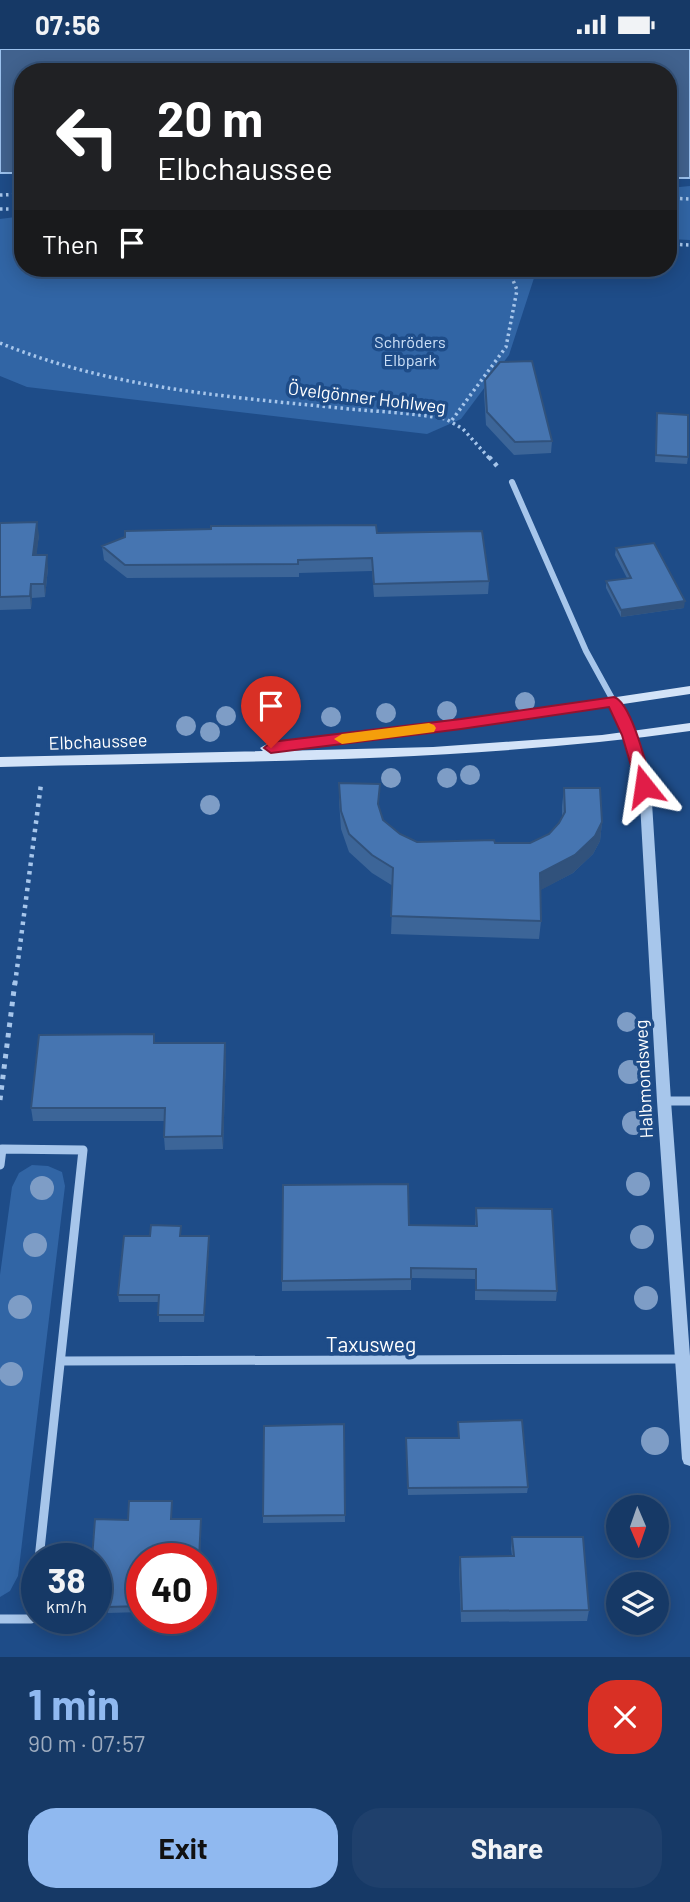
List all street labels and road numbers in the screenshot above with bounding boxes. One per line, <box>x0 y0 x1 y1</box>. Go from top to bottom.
street label: Övelgönner Hohlweg <box>287 376 447 418</box>
street label: Elbchaussee <box>48 728 148 754</box>
street label: Halbmondsweg <box>629 1019 657 1139</box>
street label: Taxusweg <box>326 1331 416 1356</box>

